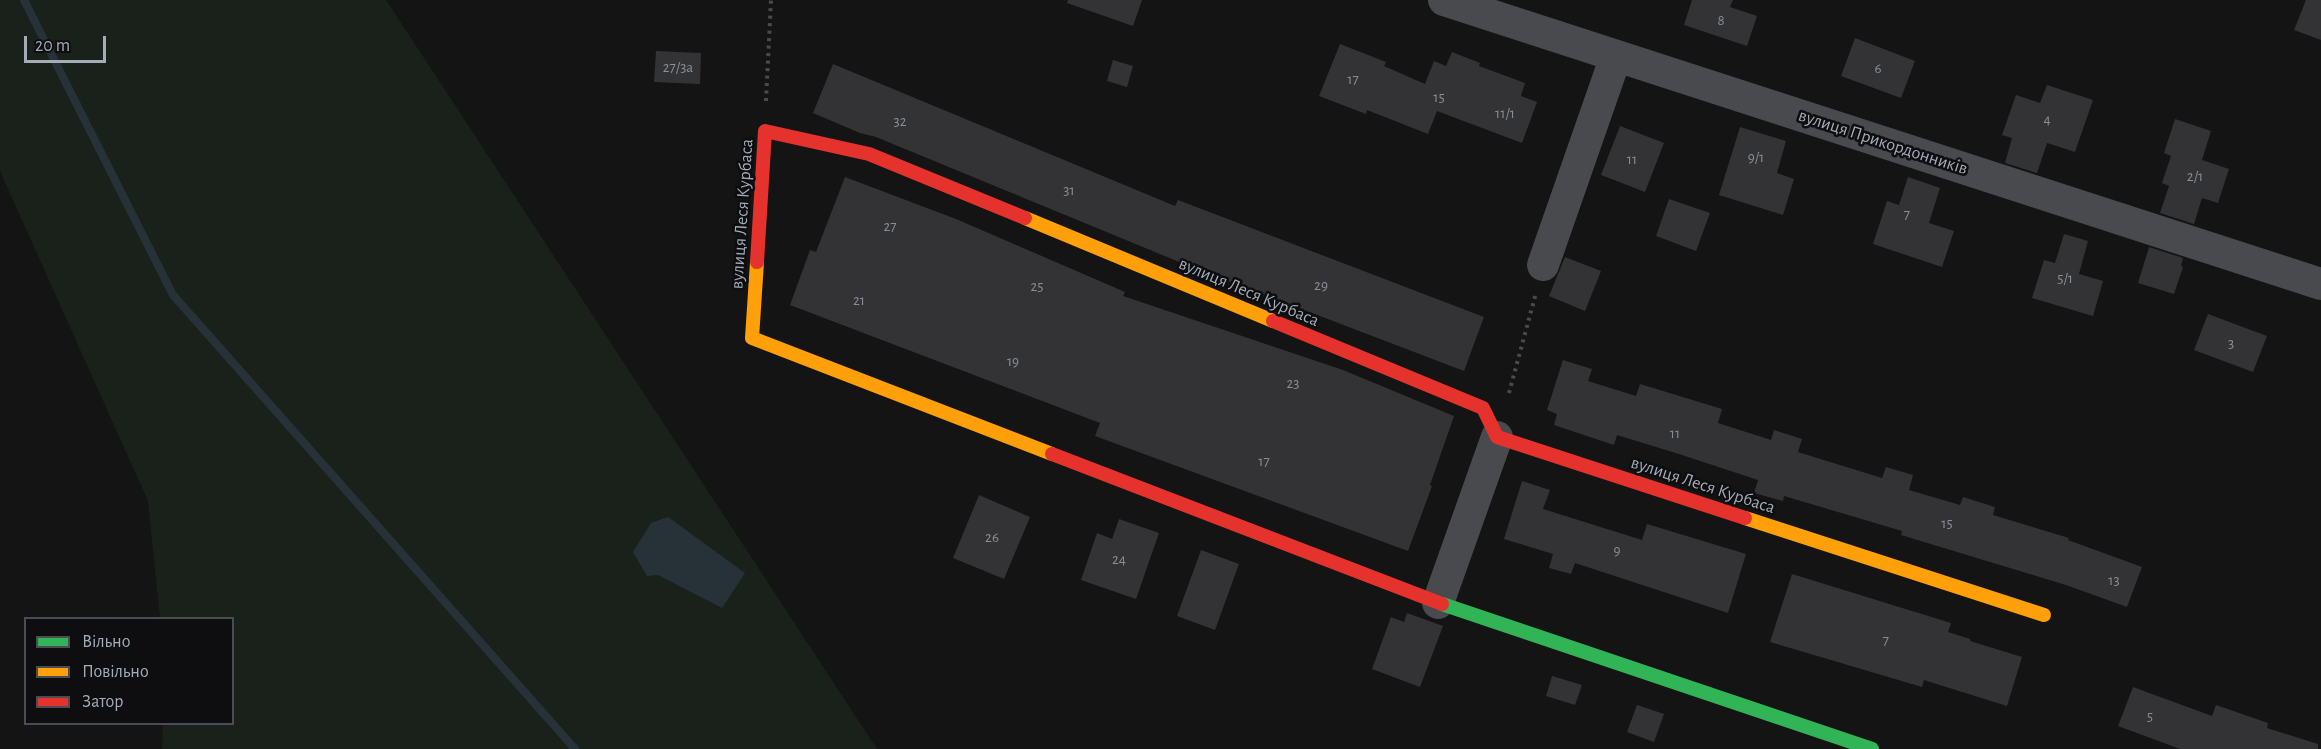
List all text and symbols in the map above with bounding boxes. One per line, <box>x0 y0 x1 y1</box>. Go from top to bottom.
house number: 8 <box>1717 11 1725 29</box>
scale bar <box>27 24 110 62</box>
text: 20 m <box>35 37 70 55</box>
house number: 27/3а <box>663 58 693 76</box>
house number: 6 <box>1874 59 1882 77</box>
house number: 17 <box>1347 70 1359 88</box>
house number: 15 <box>1433 88 1445 106</box>
house number: 11/1 <box>1495 104 1515 122</box>
street label: вулиця Прикордонників <box>1796 104 1970 180</box>
house number: 4 <box>2043 110 2051 128</box>
house number: 32 <box>893 112 907 130</box>
street label: вулиця Леся Курбаса <box>726 138 758 290</box>
house number: 9/1 <box>1748 148 1764 166</box>
house number: 11 <box>1627 150 1637 168</box>
house number: 2/1 <box>2187 167 2203 185</box>
house number: 31 <box>1063 181 1075 199</box>
house number: 7 <box>1904 205 1910 223</box>
house number: 27 <box>883 217 897 235</box>
street label: вулиця Леся Курбаса <box>1175 253 1323 331</box>
house number: 5/1 <box>2057 269 2073 287</box>
house number: 29 <box>1314 276 1328 294</box>
house number: 25 <box>1030 277 1044 295</box>
house number: 21 <box>853 291 865 309</box>
house number: 3 <box>2228 334 2234 352</box>
house number: 19 <box>1007 352 1019 370</box>
house number: 23 <box>1286 374 1300 392</box>
house number: 11 <box>1670 424 1680 442</box>
street label: вулиця Леся Курбаса <box>1628 451 1778 519</box>
house number: 17 <box>1258 452 1270 470</box>
house number: 15 <box>1941 514 1953 532</box>
house number: 26 <box>985 528 999 546</box>
house number: 9 <box>1613 541 1621 559</box>
house number: 24 <box>1112 550 1126 568</box>
house number: 13 <box>2108 571 2120 589</box>
legend <box>24 617 234 725</box>
house number: 7 <box>1883 631 1889 649</box>
text: Вільно <box>82 633 130 651</box>
text: Повільно <box>82 663 149 681</box>
text: Затор <box>82 693 123 711</box>
house number: 5 <box>2147 707 2153 725</box>

